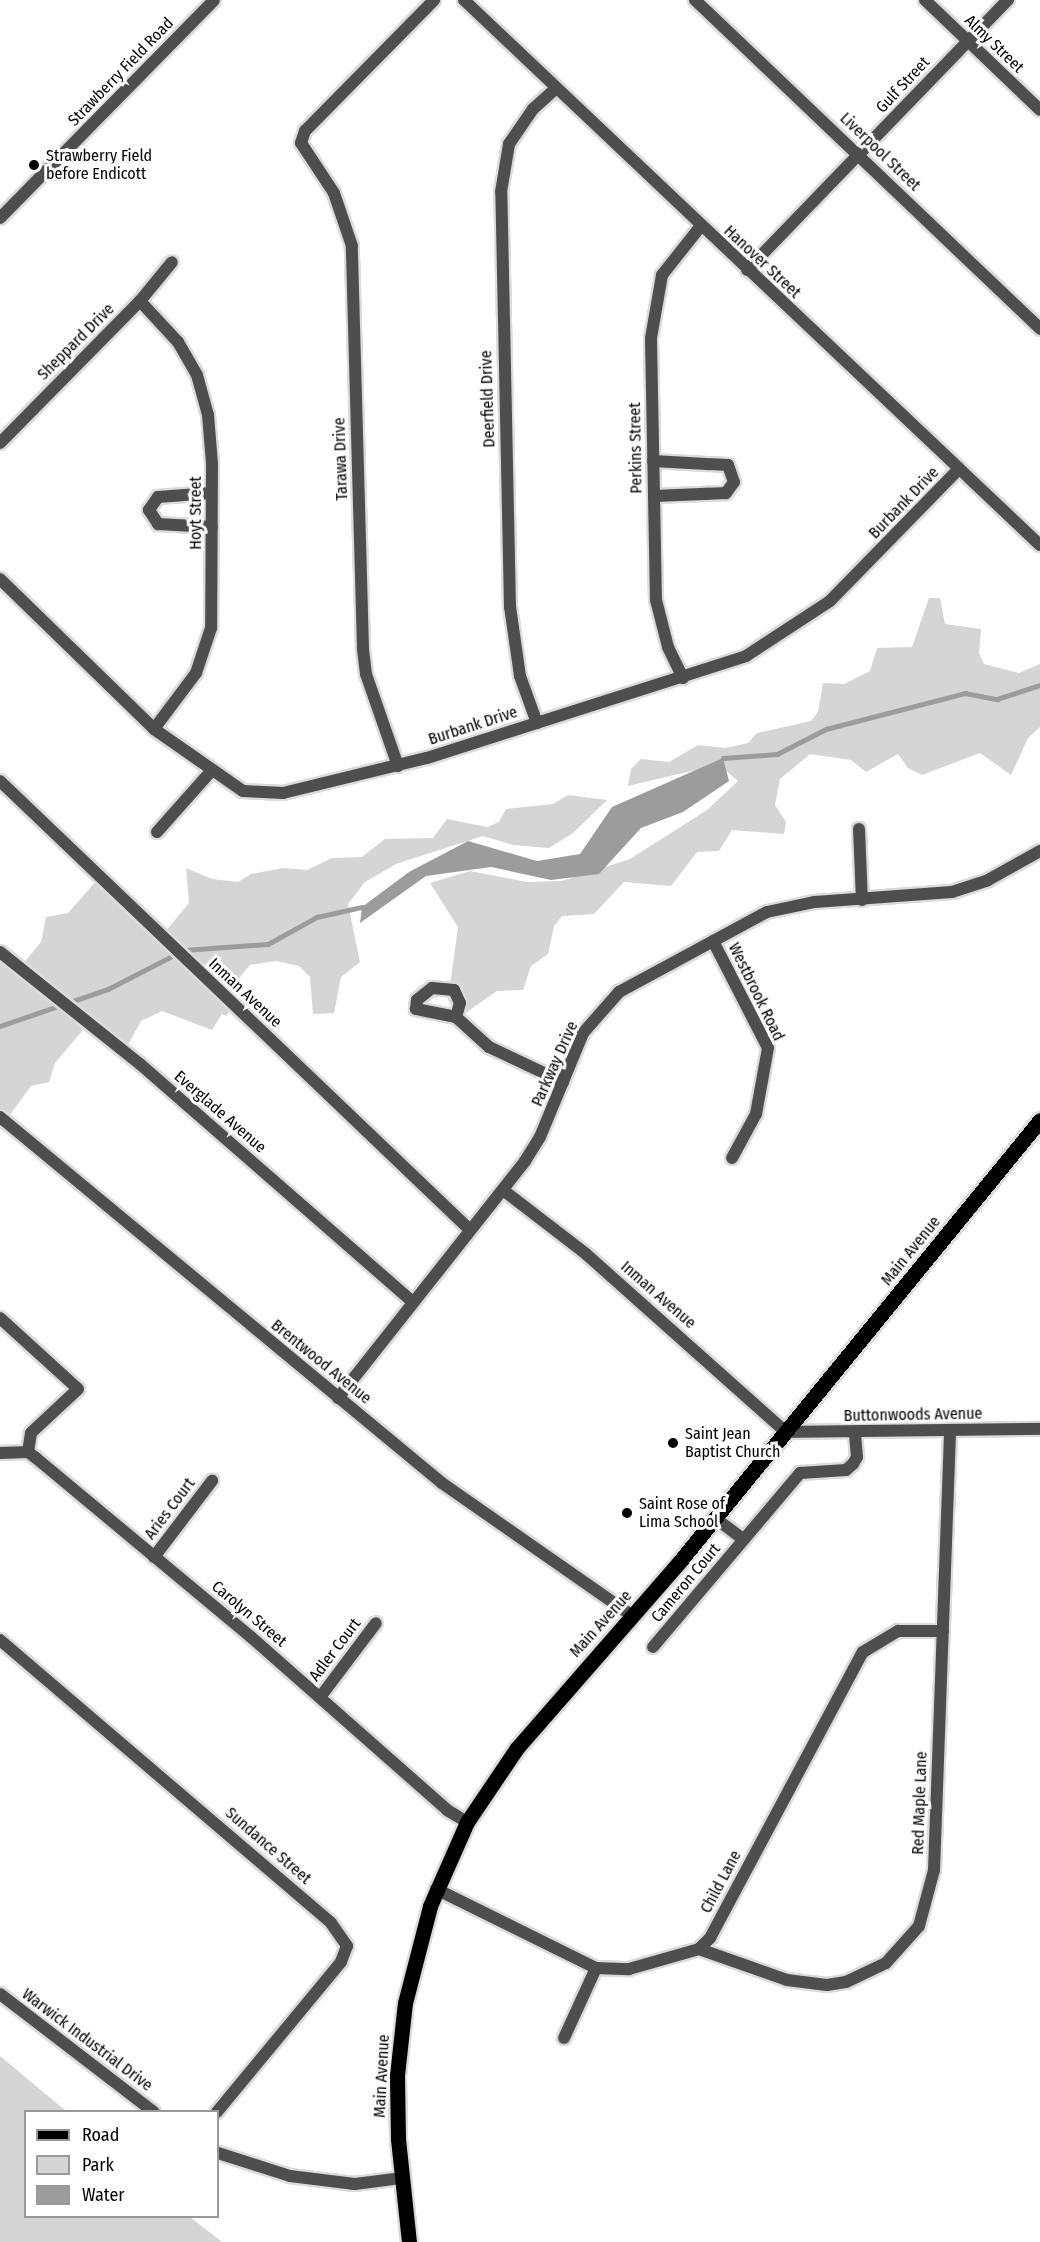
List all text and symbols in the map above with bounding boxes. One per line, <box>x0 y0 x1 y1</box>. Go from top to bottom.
street label: Almy Street <box>960 11 1028 77</box>
street label: Strawberry Field Road <box>64 14 178 130</box>
street label: Gulf Street <box>872 53 934 117</box>
street label: Liverpool Street <box>836 109 924 195</box>
place label: Strawberry Field before Endicott <box>46 146 152 184</box>
marker: Strawberry Field before Endicott <box>27 158 41 172</box>
street label: Hanover Street <box>720 222 804 302</box>
street label: Sheppard Drive <box>34 300 118 384</box>
street label: Deerfield Drive <box>477 350 499 448</box>
street label: Perkins Street <box>626 402 646 494</box>
street label: Tarawa Drive <box>330 417 352 501</box>
street label: Burbank Drive <box>865 463 943 543</box>
street label: Hoyt Street <box>186 476 206 550</box>
street label: Burbank Drive <box>426 703 520 749</box>
street label: Westbrook Road <box>724 940 788 1044</box>
street label: Inman Avenue <box>204 954 286 1032</box>
street label: Parkway Drive <box>528 1019 582 1109</box>
street label: Everglade Avenue <box>170 1067 270 1157</box>
street label: Main Avenue <box>877 1213 945 1289</box>
street label: Inman Avenue <box>617 1257 699 1333</box>
street label: Brentwood Avenue <box>267 1316 375 1408</box>
street label: Buttonwoods Avenue <box>843 1404 983 1426</box>
place label: Saint Jean Baptist Church <box>685 1424 780 1462</box>
marker: Saint Jean Baptist Church <box>666 1436 680 1450</box>
street label: Aries Court <box>141 1474 199 1544</box>
place label: Saint Rose of Lima School <box>639 1494 725 1532</box>
marker: Saint Rose of Lima School <box>620 1506 634 1520</box>
street label: Cameron Court <box>647 1540 725 1626</box>
street label: Carolyn Street <box>208 1577 290 1651</box>
street label: Main Avenue <box>566 1587 636 1661</box>
street label: Adler Court <box>305 1615 365 1685</box>
street label: Red Maple Lane <box>909 1751 931 1855</box>
street label: Sundance Street <box>221 1804 315 1888</box>
street label: Child Lane <box>697 1847 745 1917</box>
street label: Warwick Industrial Drive <box>18 1985 156 2095</box>
street label: Main Avenue <box>370 2034 394 2118</box>
legend <box>24 2110 219 2218</box>
text: Road <box>82 2124 119 2146</box>
text: Park <box>82 2154 114 2176</box>
text: Water <box>82 2184 125 2206</box>

